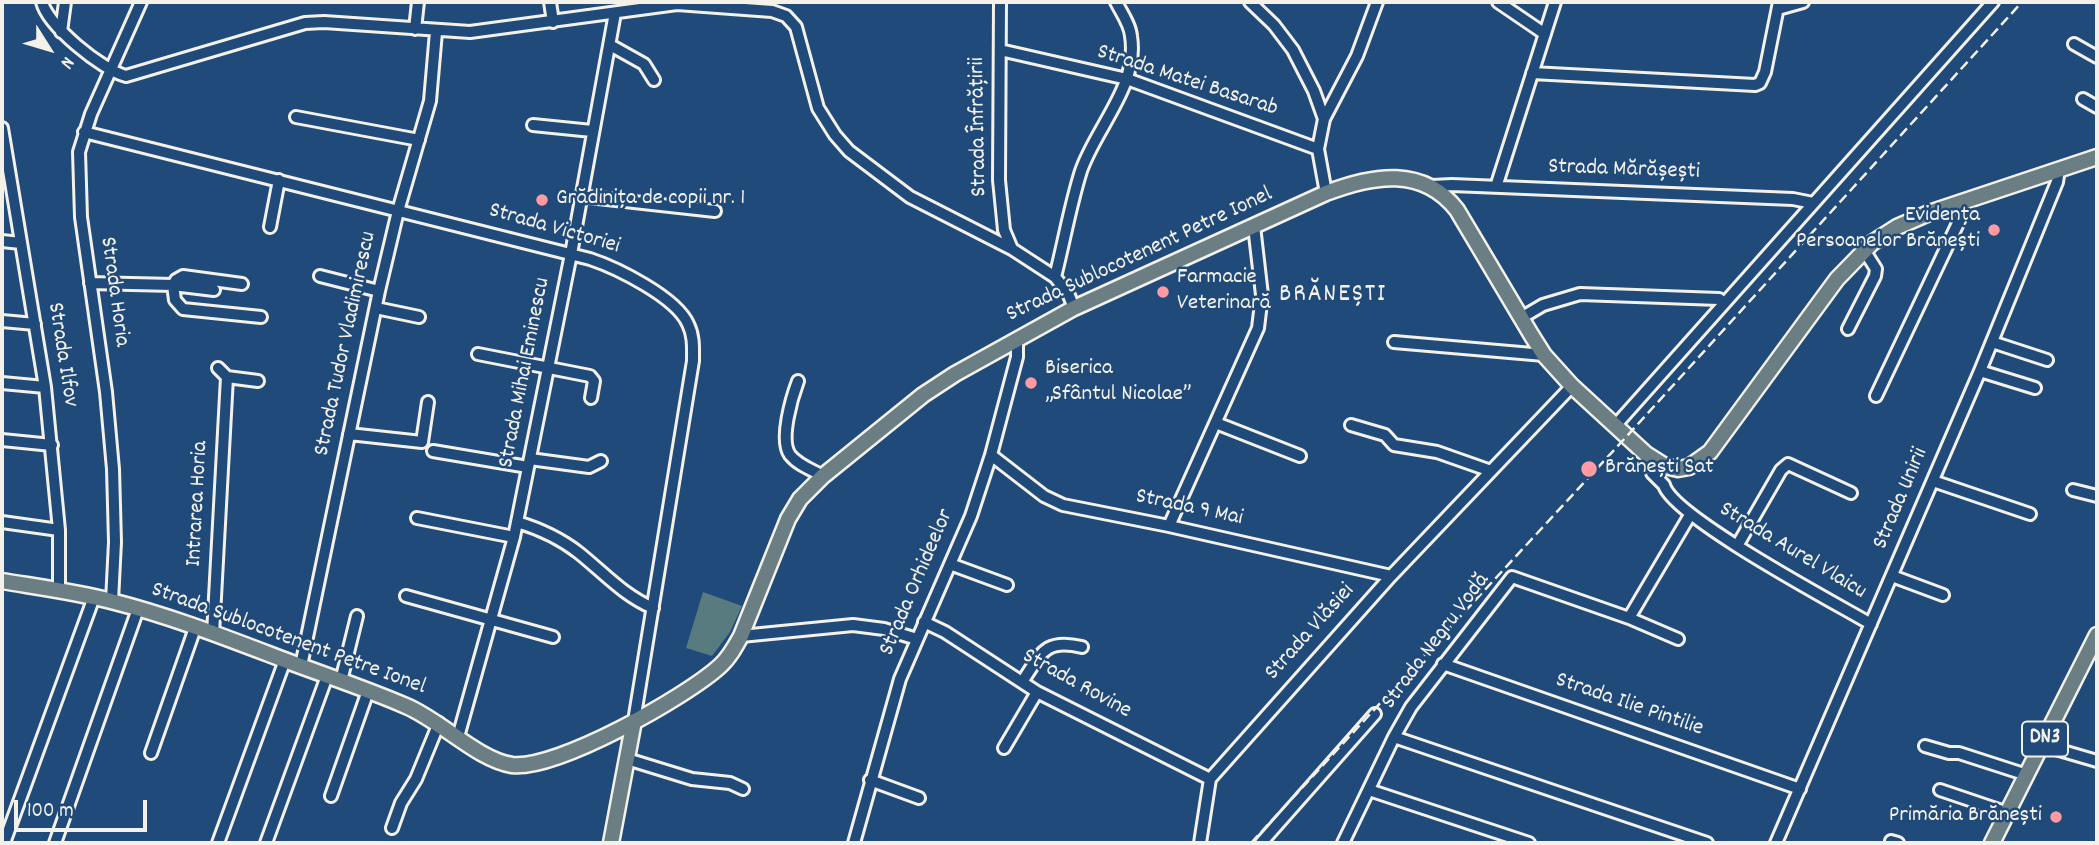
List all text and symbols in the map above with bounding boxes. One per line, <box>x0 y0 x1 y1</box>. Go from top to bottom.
north arrow <box>14 14 84 84</box>
street label: Strada Matei Basarab <box>1093 40 1281 124</box>
text: N <box>53 50 80 74</box>
street label: Strada Înfrățirii <box>965 57 995 197</box>
street label: Strada Mărășești <box>1548 155 1700 187</box>
street label: Strada Sublocotenent Petre Ionel <box>1003 182 1277 330</box>
place label: Grădinița de copii nr. 1 <box>556 186 745 214</box>
marker: Grădinița de copii nr. 1 <box>534 192 550 208</box>
street label: Strada Victoriei <box>485 198 623 262</box>
place label: Evidența Persoanelor Brănești <box>1796 203 1980 257</box>
marker: Evidența Persoanelor Brănești <box>1986 222 2002 238</box>
street label: Strada Tudor Vladimirescu <box>310 229 384 459</box>
street label: Strada Horia <box>92 235 134 349</box>
place label: Farmacie Veterinară <box>1177 265 1271 319</box>
street label: Strada Mihai Eminescu <box>494 275 558 471</box>
district label: BRĂNEȘTI <box>1280 280 1386 312</box>
marker: Farmacie Veterinară <box>1155 284 1171 300</box>
street label: Strada Ilfov <box>39 301 83 409</box>
place label: Biserica „Sfântul Nicolae” <box>1045 356 1191 410</box>
marker: Biserica „Sfântul Nicolae” <box>1023 375 1039 391</box>
street label: Intrarea Horia <box>182 440 216 568</box>
street label: Strada Unirii <box>1868 444 1936 554</box>
place label: Brănești Sat <box>1605 455 1714 483</box>
marker: Brănești Sat <box>1579 459 1599 479</box>
street label: Strada 9 Mai <box>1133 484 1245 534</box>
street label: Strada Aurel Vlaicu <box>1713 497 1871 607</box>
street label: Strada Orhideelor <box>875 506 961 660</box>
street label: Strada Negru Vodă <box>1377 568 1497 716</box>
street label: Strada Sublocotenent Petre Ionel <box>147 577 429 703</box>
street label: Strada Vlăsiei <box>1260 579 1362 687</box>
street label: Strada Rovine <box>1016 644 1136 726</box>
street label: Strada Ilie Pintilie <box>1551 668 1707 744</box>
road number: DN3 <box>2022 722 2068 756</box>
scale bar <box>18 786 150 830</box>
text: 100 m <box>27 797 74 827</box>
place label: Primăria Brănești <box>1889 803 2042 831</box>
marker: Primăria Brănești <box>2048 809 2064 825</box>

